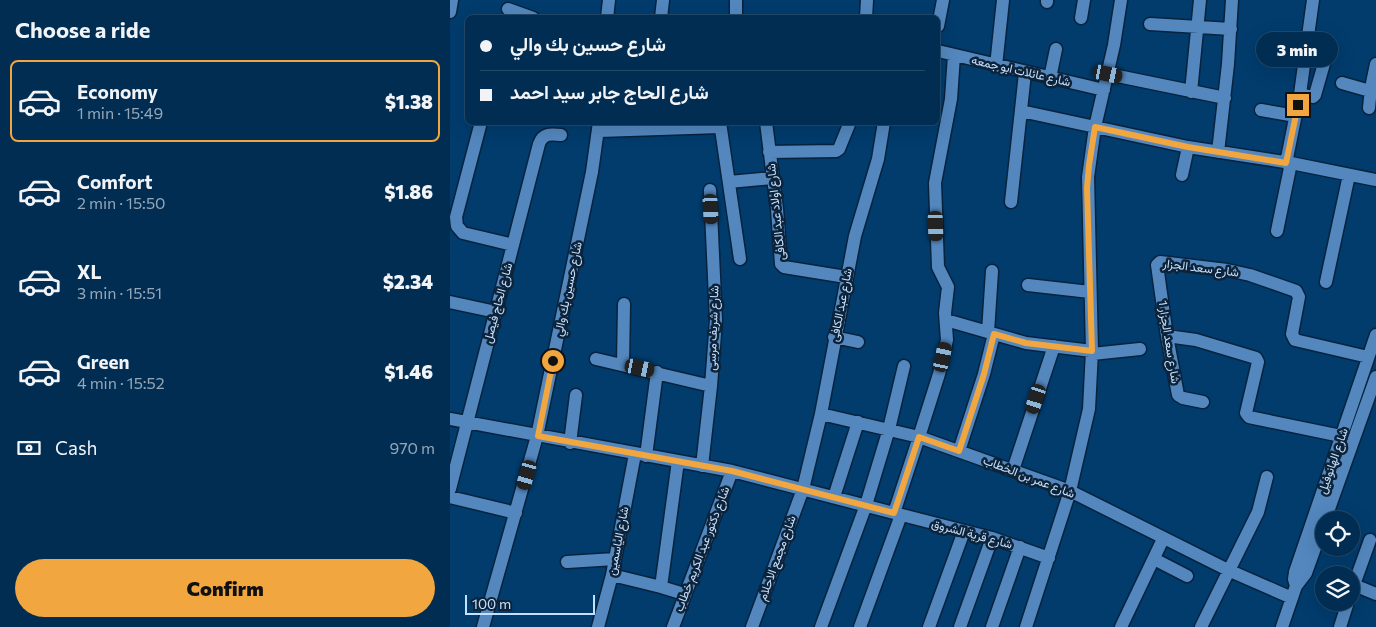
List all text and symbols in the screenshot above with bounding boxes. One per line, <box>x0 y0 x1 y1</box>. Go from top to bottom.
text: Choose a ride <box>15 16 150 43</box>
text: شارع حسين بك والي <box>510 32 666 55</box>
callout: 3 min <box>1257 32 1339 68</box>
text: 3 min <box>1277 40 1317 59</box>
street label: شارع عائلات ابو جمعه <box>970 52 1072 91</box>
car <box>1091 64 1124 84</box>
icon: car <box>17 79 62 124</box>
text: Economy <box>77 80 158 103</box>
text: شارع الحاج جابر سيد احمد <box>510 80 709 103</box>
text: $1.38 <box>385 90 433 113</box>
route end <box>1287 94 1309 116</box>
text: 1 min · 15:49 <box>77 103 163 122</box>
street label: شارع اولاد عبد الكافى <box>763 163 790 261</box>
icon: car <box>17 169 62 214</box>
text: Comfort <box>77 170 153 193</box>
text: $1.86 <box>384 180 433 203</box>
text: 2 min · 15:50 <box>77 193 166 212</box>
car <box>702 194 719 224</box>
car <box>927 211 944 241</box>
street label: شارع حسين بك والي <box>550 240 588 338</box>
street label: شارع سعد الجزار <box>1161 255 1240 282</box>
icon: car <box>17 259 62 304</box>
text: XL <box>77 260 102 283</box>
street label: شارع الحاج فيصل <box>480 261 517 345</box>
street label: شارع عبد الكافى <box>826 267 857 343</box>
text: $2.34 <box>383 270 433 293</box>
text: 3 min · 15:51 <box>77 283 162 302</box>
street label: شارع شريف مرسى <box>704 285 723 371</box>
street label: شارع سعد الجزار 1 <box>1154 299 1183 385</box>
car <box>932 341 953 373</box>
icon: car <box>17 349 62 394</box>
text: Green <box>77 350 129 373</box>
route start <box>542 350 564 372</box>
car <box>623 358 656 378</box>
text: $1.46 <box>384 360 433 383</box>
text: 4 min · 15:52 <box>77 373 165 392</box>
car <box>1024 382 1047 416</box>
street label: شارع الهانوفيل <box>1314 426 1353 496</box>
icon: cash <box>15 434 43 462</box>
text: Cash <box>55 436 97 459</box>
text: 970 m <box>389 438 435 457</box>
street label: شارع عمر بن الخطاب <box>980 452 1077 503</box>
car <box>515 459 538 491</box>
street label: شارع دكتور عبد الكريم خطاب <box>671 484 734 614</box>
street label: شارع الياسمين <box>603 505 634 577</box>
map controls <box>1315 511 1360 611</box>
button: locate <box>1315 511 1360 556</box>
street label: شارع مجمع الاحلام <box>754 513 801 603</box>
street label: شارع قرية الشروق <box>929 515 1014 553</box>
button: Confirm <box>15 559 435 617</box>
button: layers <box>1315 566 1360 611</box>
scale bar <box>465 592 595 615</box>
text: 100 m <box>472 595 511 612</box>

